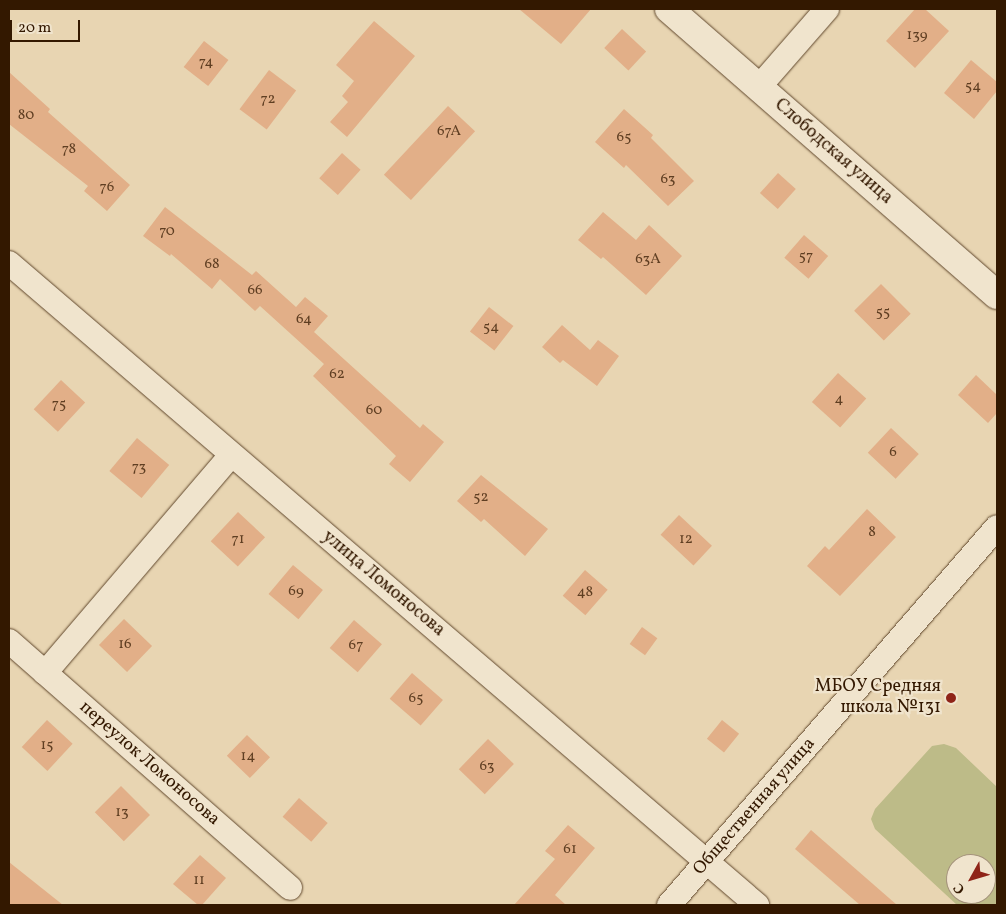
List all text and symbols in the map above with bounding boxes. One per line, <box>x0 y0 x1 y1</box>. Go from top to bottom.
scale bar <box>12 10 82 42</box>
text: 20 m <box>18 18 51 39</box>
house number: 139 <box>907 27 927 45</box>
house number: 74 <box>199 54 213 72</box>
house number: 54 <box>965 78 981 96</box>
house number: 72 <box>260 91 276 109</box>
street label: Слободская улица <box>769 95 897 209</box>
house number: 80 <box>18 107 34 125</box>
house number: 67А <box>437 123 461 141</box>
house number: 65 <box>617 129 631 147</box>
house number: 78 <box>62 141 76 159</box>
house number: 63 <box>660 171 676 189</box>
house number: 76 <box>100 179 114 197</box>
house number: 70 <box>159 223 175 241</box>
house number: 57 <box>799 248 813 266</box>
house number: 63А <box>635 251 661 269</box>
house number: 68 <box>204 256 220 274</box>
house number: 66 <box>247 282 263 300</box>
house number: 55 <box>876 304 890 322</box>
house number: 64 <box>296 311 312 329</box>
house number: 54 <box>483 319 499 337</box>
house number: 62 <box>329 366 345 384</box>
house number: 4 <box>835 391 843 409</box>
house number: 75 <box>52 396 66 414</box>
house number: 60 <box>366 402 382 420</box>
house number: 6 <box>889 444 897 462</box>
house number: 73 <box>132 459 146 477</box>
house number: 52 <box>473 489 489 507</box>
house number: 8 <box>868 524 876 542</box>
street label: улица Ломоносова <box>317 526 449 642</box>
house number: 71 <box>231 531 245 549</box>
house number: 12 <box>679 531 693 549</box>
house number: 69 <box>288 583 304 601</box>
house number: 48 <box>577 584 593 602</box>
house number: 16 <box>118 636 132 654</box>
house number: 67 <box>349 637 363 655</box>
place label: МБОУ Средняя школа №131 <box>814 677 941 720</box>
house number: 65 <box>409 690 423 708</box>
marker: МБОУ Средняя школа №131 <box>945 692 957 704</box>
street label: переулок Ломоносова <box>74 697 224 831</box>
street label: Общественная улица <box>689 734 821 880</box>
house number: 15 <box>40 737 54 755</box>
house number: 14 <box>241 748 255 766</box>
house number: 63 <box>479 758 495 776</box>
house number: 13 <box>115 804 129 822</box>
house number: 61 <box>563 841 577 859</box>
north arrow <box>946 854 996 904</box>
house number: 11 <box>193 872 205 890</box>
text: С <box>950 879 970 898</box>

